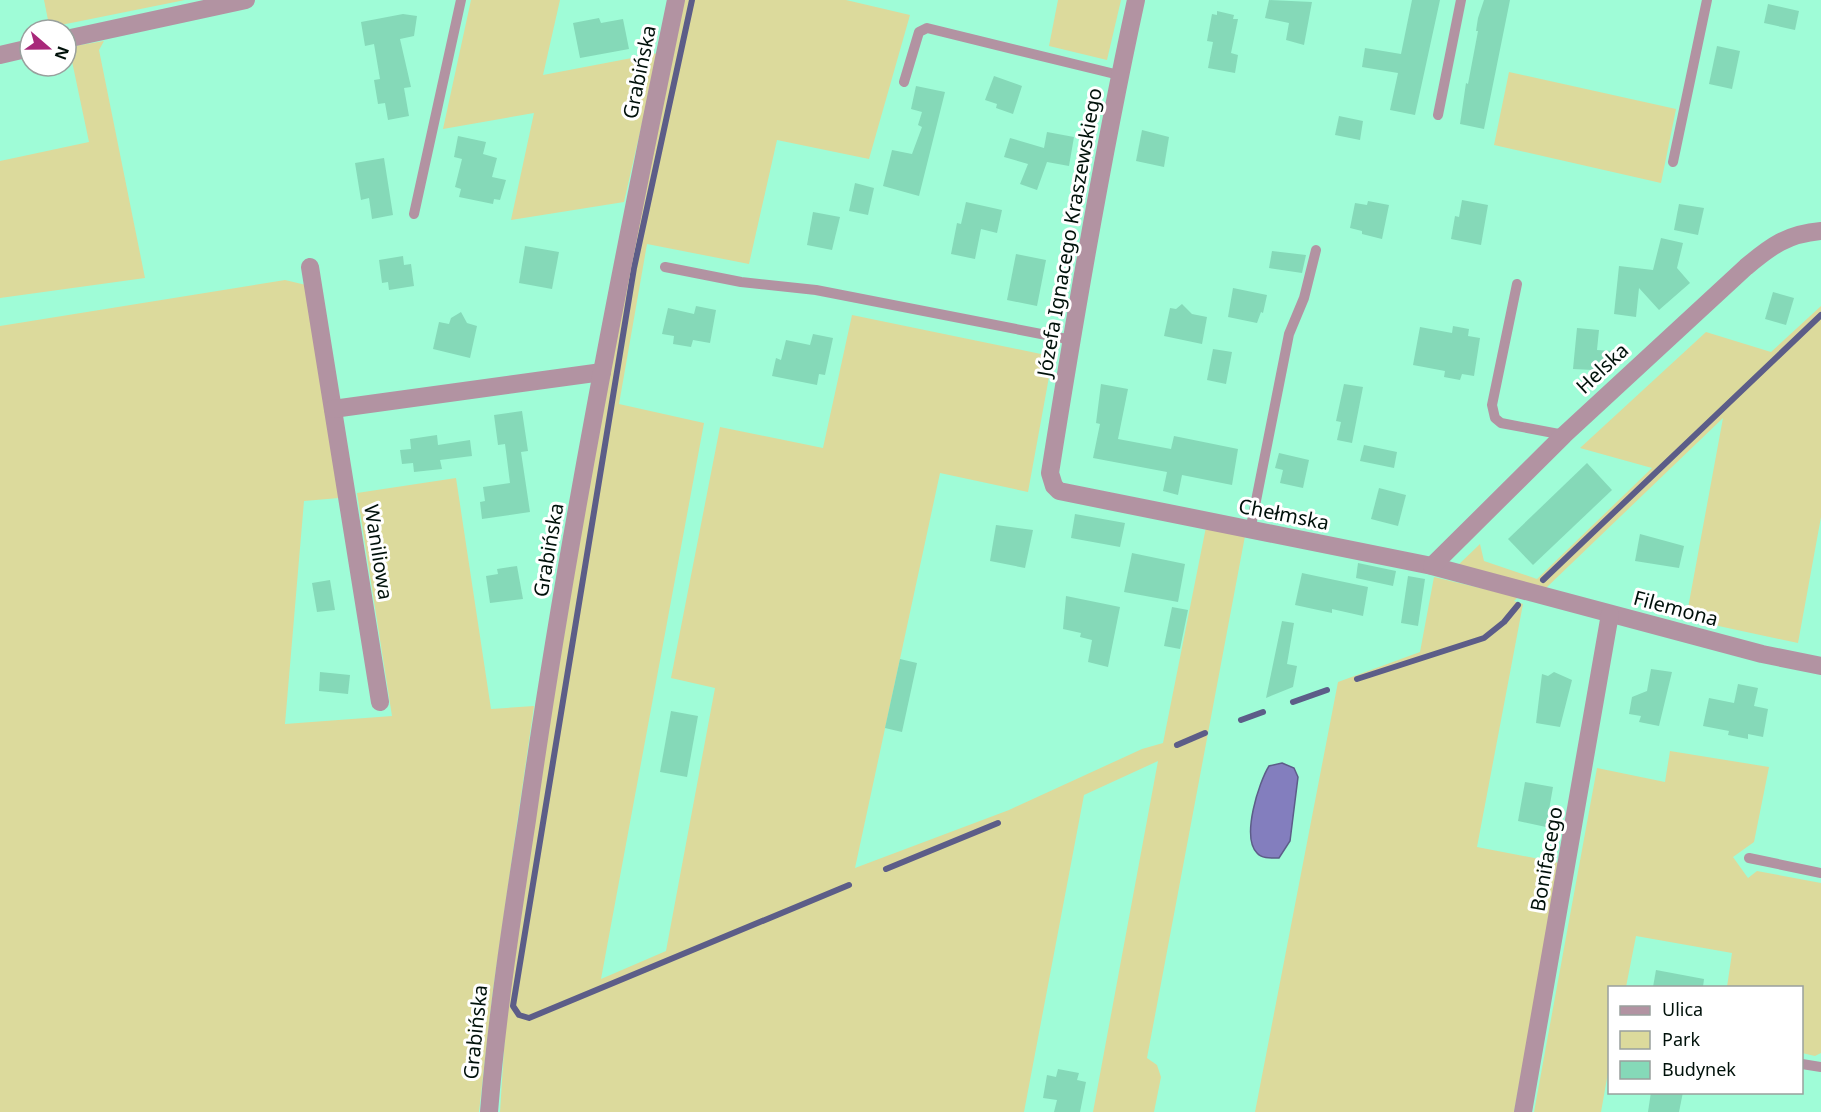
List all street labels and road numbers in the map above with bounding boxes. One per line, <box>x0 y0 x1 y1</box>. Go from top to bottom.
street label: Grabińska <box>616 23 662 121</box>
street label: Józefa Ignacego Kraszewskiego <box>1030 86 1108 380</box>
street label: Helska <box>1570 337 1634 399</box>
street label: Chełmska <box>1236 492 1332 536</box>
street label: Grabińska <box>526 501 570 599</box>
street label: Waniliowa <box>358 503 400 601</box>
street label: Filemona <box>1631 584 1721 632</box>
street label: Bonifacego <box>1524 804 1568 914</box>
street label: Grabińska <box>457 983 493 1081</box>

